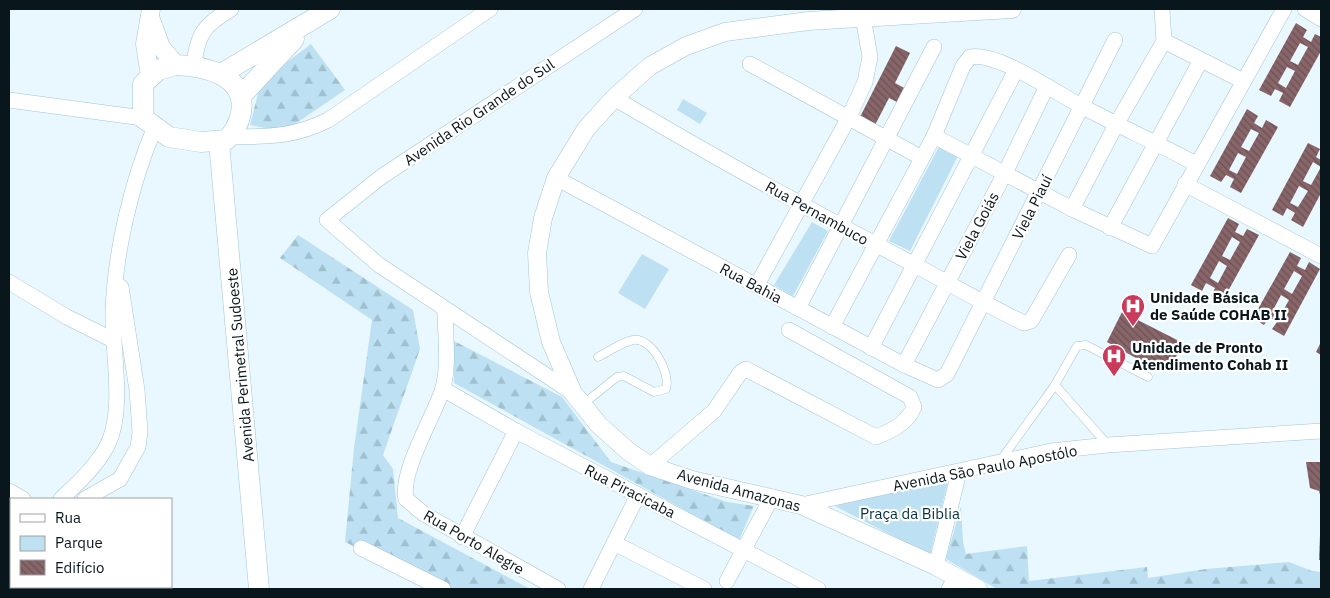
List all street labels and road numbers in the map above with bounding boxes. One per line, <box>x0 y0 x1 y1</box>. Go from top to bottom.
street label: Avenida Rio Grande do Sul <box>400 55 558 169</box>
street label: Viela Piauí <box>1008 171 1056 242</box>
street label: Rua Pernambuco <box>762 177 872 249</box>
street label: Viela Goiás <box>951 189 1003 263</box>
street label: Rua Bahia <box>717 259 785 307</box>
street label: Avenida Perimetral Sudoeste <box>222 267 258 463</box>
street label: Avenida São Paulo Apostólo <box>891 441 1079 495</box>
street label: Rua Piracicaba <box>581 460 679 522</box>
street label: Avenida Amazonas <box>675 464 803 516</box>
street label: Rua Porto Alegre <box>420 505 528 579</box>

